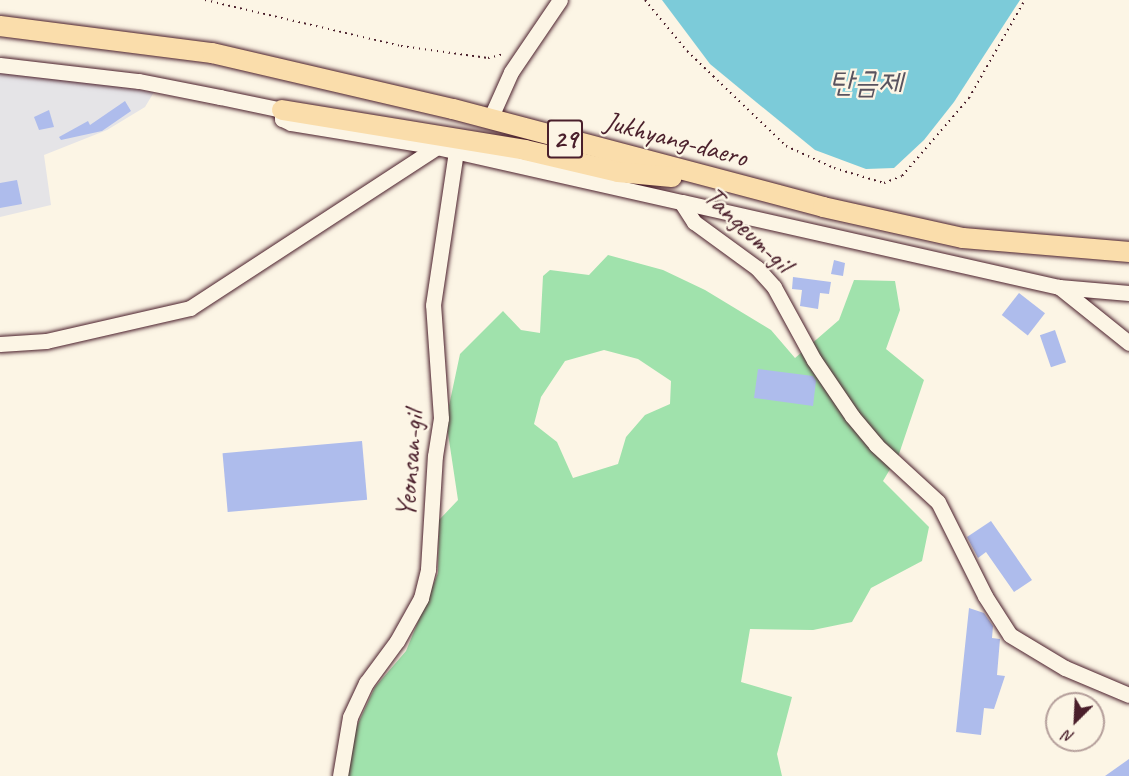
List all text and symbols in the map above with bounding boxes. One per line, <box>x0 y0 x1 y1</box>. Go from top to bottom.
water label: 탄금제 <box>830 64 902 100</box>
street label: Jukhyang-daero <box>601 104 751 174</box>
road number: 29 <box>547 115 583 163</box>
street label: Tangeum-gil <box>697 180 799 280</box>
street label: Yeonsan-gil <box>389 409 431 519</box>
north arrow <box>1045 692 1105 752</box>
text: N <box>1060 725 1077 748</box>

